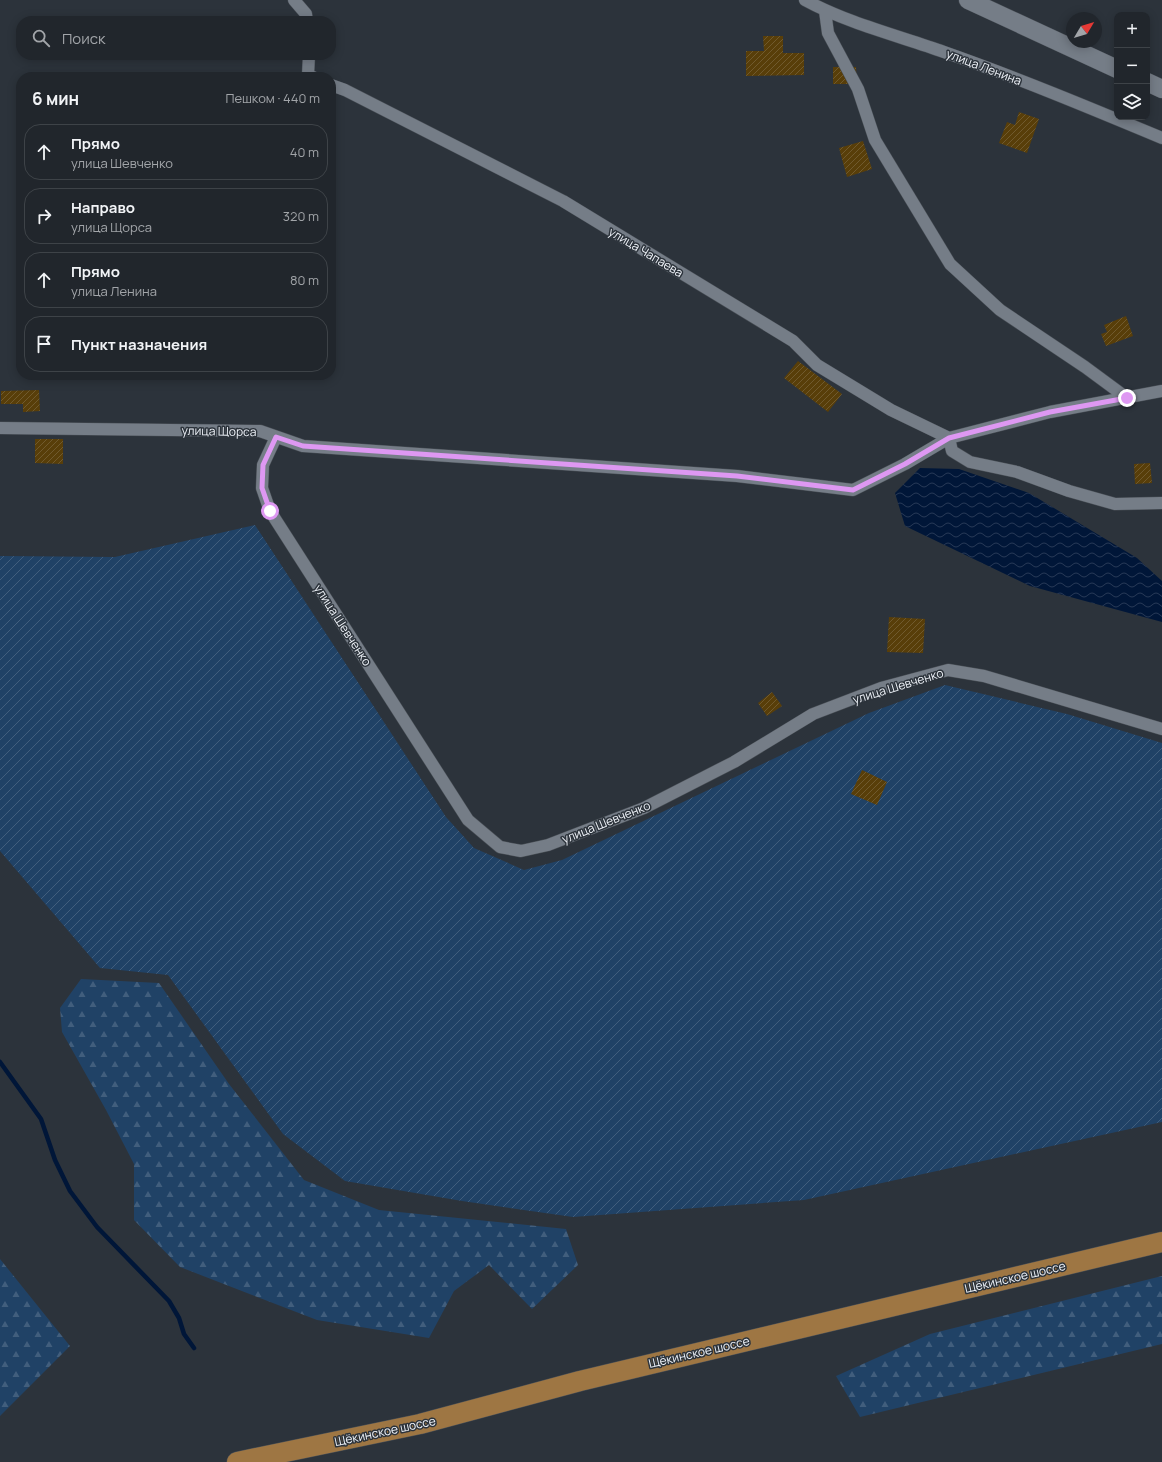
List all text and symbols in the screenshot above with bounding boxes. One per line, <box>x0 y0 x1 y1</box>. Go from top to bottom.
north arrow <box>1066 12 1102 48</box>
map controls <box>1114 12 1150 120</box>
button: + <box>1114 12 1150 48</box>
search box <box>16 16 336 60</box>
icon: search <box>30 27 52 49</box>
text: Поиск <box>62 28 106 49</box>
street label: улица Ленина <box>944 45 1024 89</box>
button: − <box>1114 48 1150 84</box>
button: layers <box>1114 84 1150 120</box>
text: 6 мин <box>32 87 79 110</box>
text: Пешком · 440 m <box>225 89 320 107</box>
text: Прямо <box>71 133 120 154</box>
icon: ahead <box>33 141 55 163</box>
text: 40 m <box>290 143 319 161</box>
text: улица Шевченко <box>71 154 173 172</box>
text: Направо <box>71 197 135 218</box>
icon: right <box>33 205 55 227</box>
text: 320 m <box>283 207 319 225</box>
text: улица Щорса <box>71 218 152 236</box>
street label: улица Чапаева <box>605 223 687 281</box>
text: Прямо <box>71 261 120 282</box>
icon: ahead <box>33 269 55 291</box>
text: 80 m <box>290 271 319 289</box>
text: улица Ленина <box>71 282 157 300</box>
icon: arrive <box>33 333 55 355</box>
text: Пункт назначения <box>71 334 207 355</box>
route end <box>1118 389 1136 407</box>
street label: улица Щорса <box>181 422 257 440</box>
route start <box>261 502 279 520</box>
street label: улица Шевченко <box>310 581 376 669</box>
street label: улица Шевченко <box>850 664 946 708</box>
street label: улица Шевченко <box>559 796 653 848</box>
street label: Щёкинское шоссе <box>963 1257 1067 1297</box>
street label: Щёкинское шоссе <box>647 1332 751 1372</box>
street label: Щёкинское шоссе <box>333 1412 437 1450</box>

